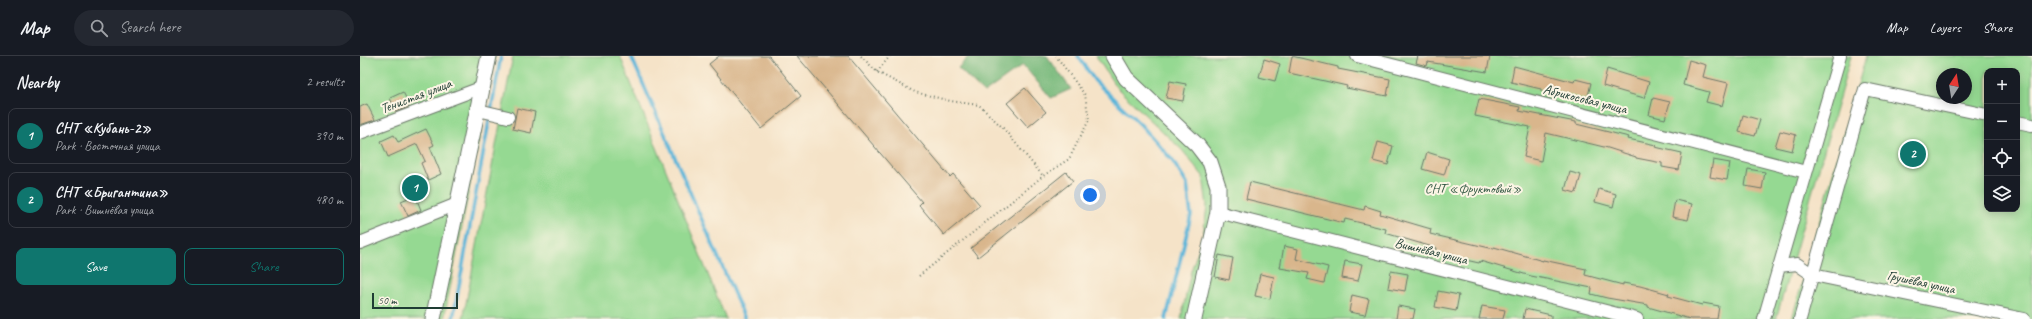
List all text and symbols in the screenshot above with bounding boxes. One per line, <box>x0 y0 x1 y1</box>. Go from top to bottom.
search box <box>74 10 354 46</box>
text: Map <box>20 16 50 40</box>
icon: search <box>88 17 110 39</box>
text: Search here <box>120 18 181 37</box>
text: Map <box>1886 19 1908 36</box>
text: Layers <box>1930 19 1961 36</box>
text: Share <box>1983 19 2012 36</box>
north arrow <box>1936 68 1972 104</box>
map controls <box>1984 68 2020 212</box>
button: + <box>1984 68 2020 104</box>
text: Nearby <box>16 72 59 93</box>
text: 2 results <box>306 74 344 90</box>
street label: Тенистая улица <box>378 74 455 117</box>
street label: Абрикосовая улица <box>1541 80 1630 118</box>
button: − <box>1984 104 2020 140</box>
text: СНТ «Кубань-2» <box>55 119 151 138</box>
text: 1 <box>27 128 33 144</box>
text: 390 m <box>315 128 343 144</box>
text: Park · Восточная улица <box>55 138 160 154</box>
pin: 2 <box>1900 139 1926 169</box>
button: locate <box>1984 140 2020 176</box>
pin: 1 <box>402 173 428 203</box>
button: layers <box>1984 176 2020 212</box>
park label: СНТ «Фруктовый» <box>1425 180 1521 197</box>
text: СНТ «Бригантина» <box>55 183 168 202</box>
your location <box>1080 185 1100 205</box>
text: 2 <box>27 192 33 208</box>
text: 480 m <box>315 192 343 208</box>
text: Park · Вишнёвая улица <box>55 202 153 218</box>
street label: Вишнёвая улица <box>1393 234 1470 269</box>
button: Save <box>16 248 176 285</box>
button: Share <box>184 248 344 285</box>
street label: Грушёвая улица <box>1886 267 1958 298</box>
scale bar <box>372 291 458 310</box>
text: 50 m <box>378 293 397 307</box>

